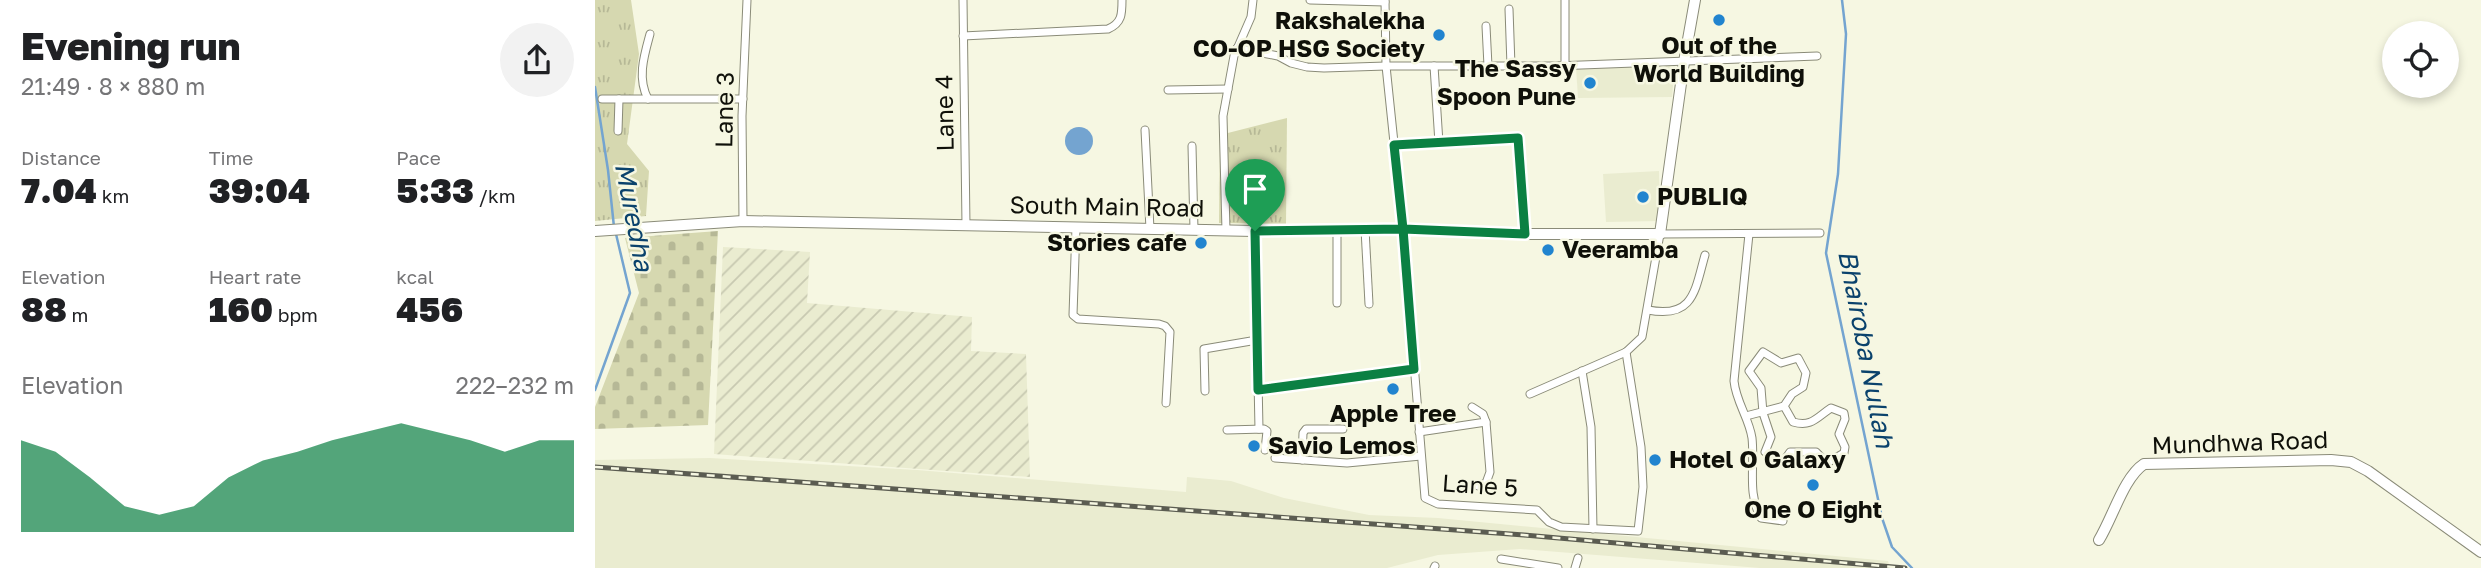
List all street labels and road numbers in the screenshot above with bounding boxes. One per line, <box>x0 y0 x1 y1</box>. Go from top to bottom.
street label: Lane 3 <box>708 72 739 148</box>
street label: Lane 4 <box>928 74 959 152</box>
street label: South Main Road <box>1009 189 1205 222</box>
street label: Mundhwa Road <box>2151 424 2329 459</box>
street label: Lane 5 <box>1441 467 1519 502</box>

